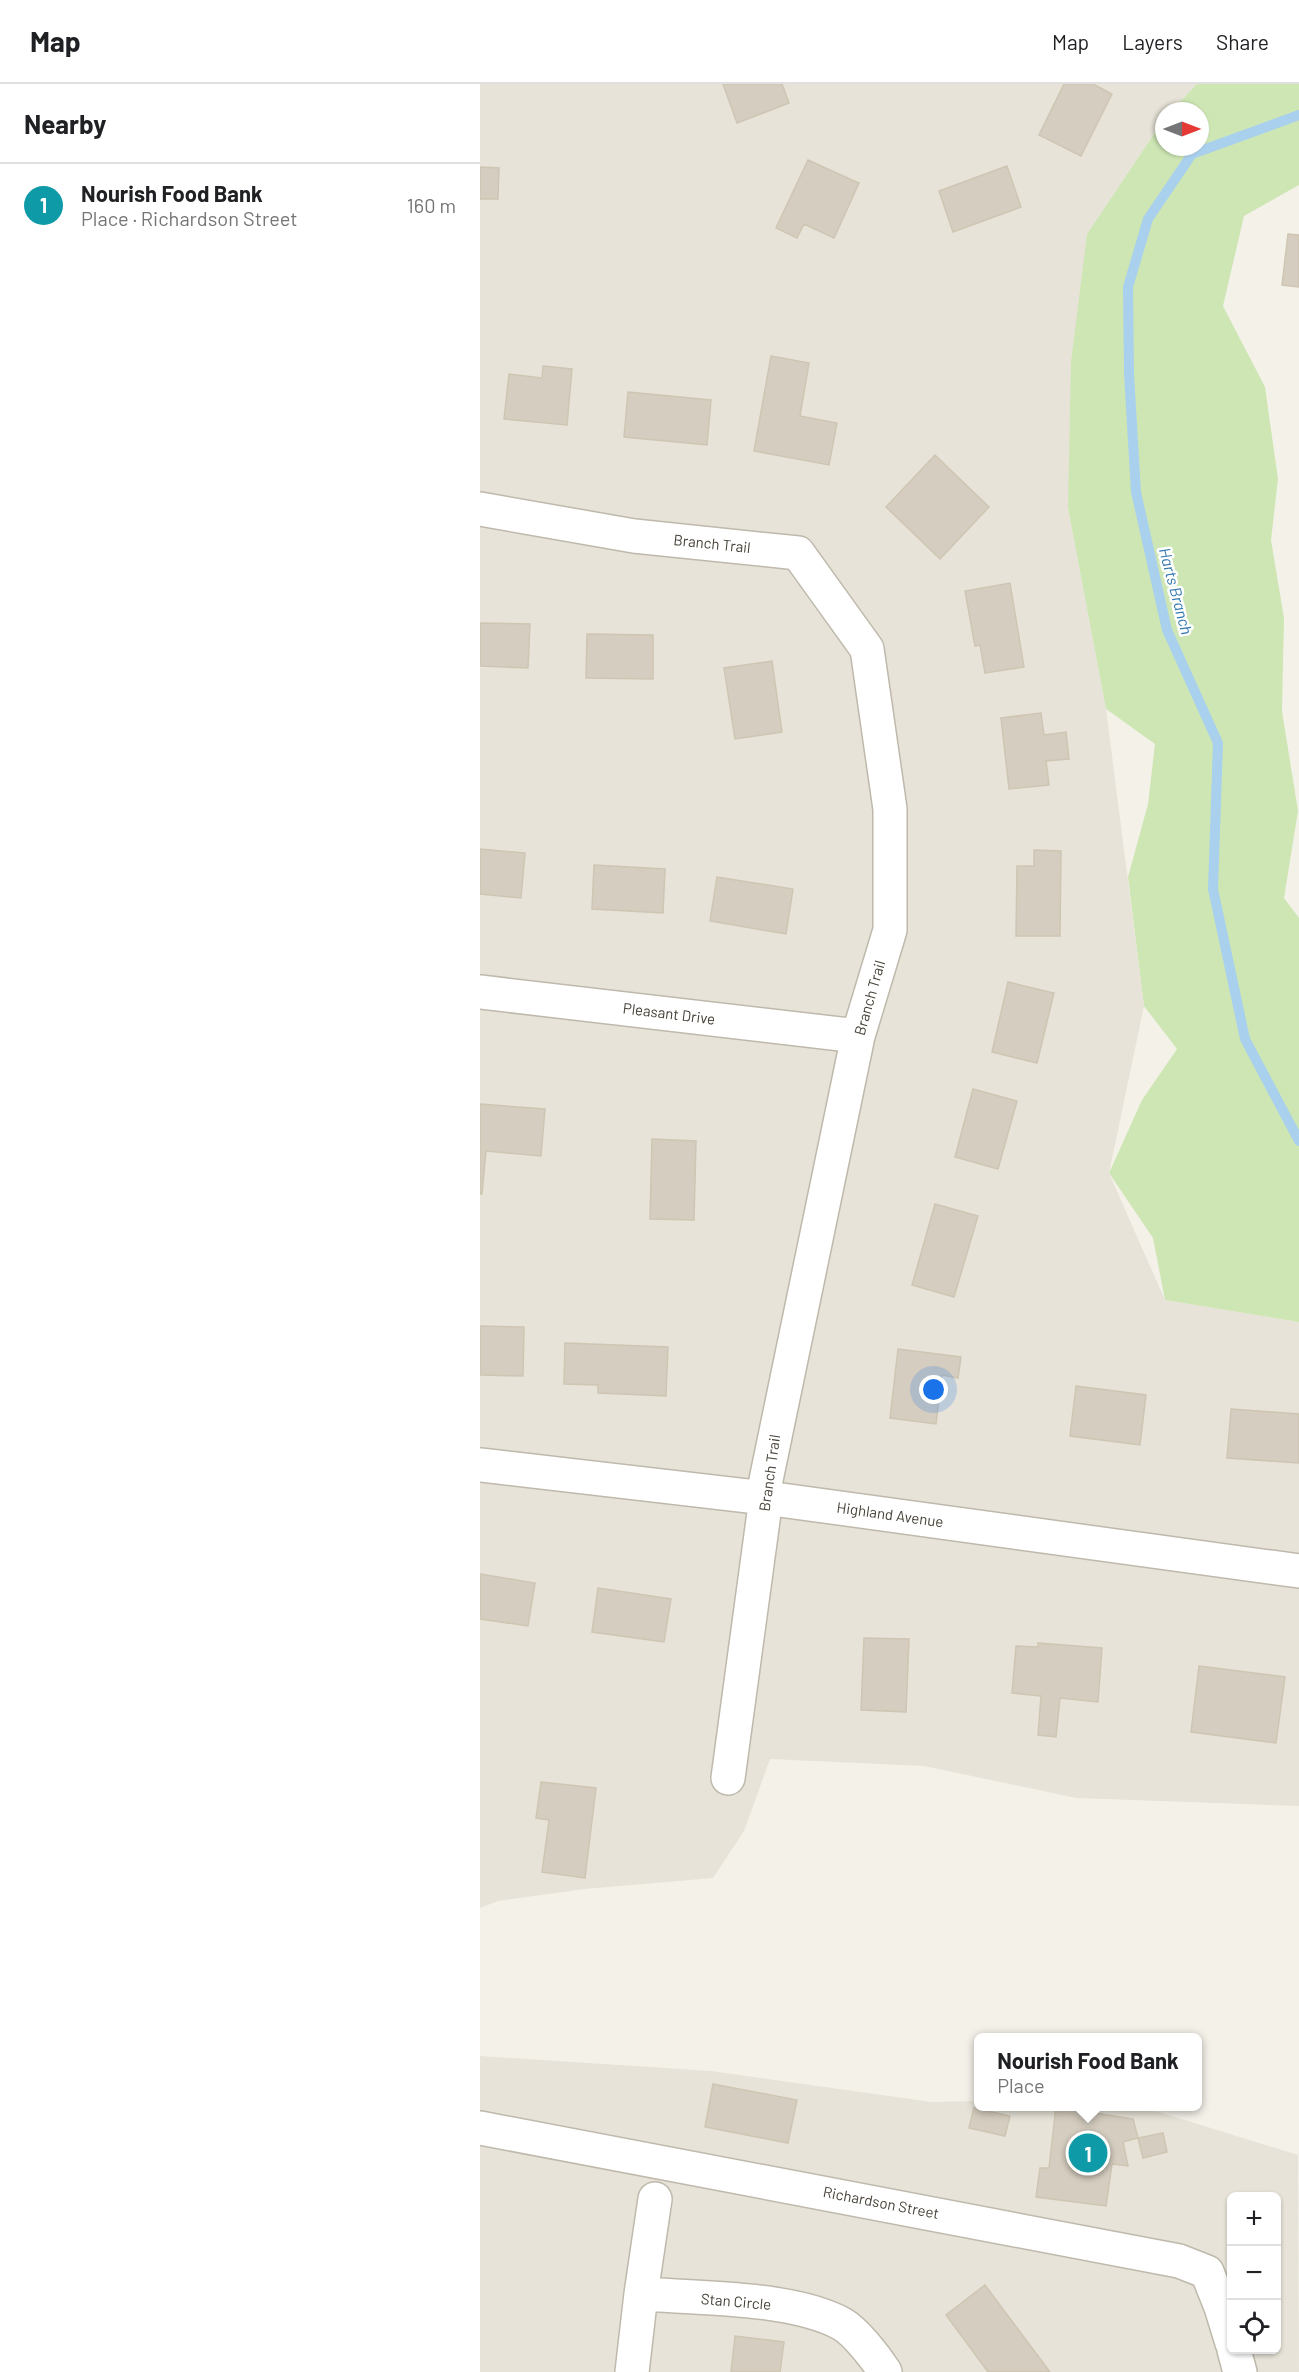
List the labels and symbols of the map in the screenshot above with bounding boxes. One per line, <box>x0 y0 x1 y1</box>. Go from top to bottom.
north arrow <box>1155 102 1209 156</box>
street label: Branch Trail <box>673 530 752 556</box>
water label: Harts Branch <box>1156 545 1197 636</box>
street label: Branch Trail <box>850 958 888 1037</box>
street label: Pleasant Drive <box>622 998 716 1028</box>
your location <box>919 1375 948 1404</box>
street label: Branch Trail <box>755 1433 783 1512</box>
street label: Highland Avenue <box>836 1498 945 1530</box>
pin: 1 <box>1068 2130 1108 2176</box>
street label: Richardson Street <box>822 2182 941 2222</box>
street label: Stan Circle <box>700 2289 772 2313</box>

